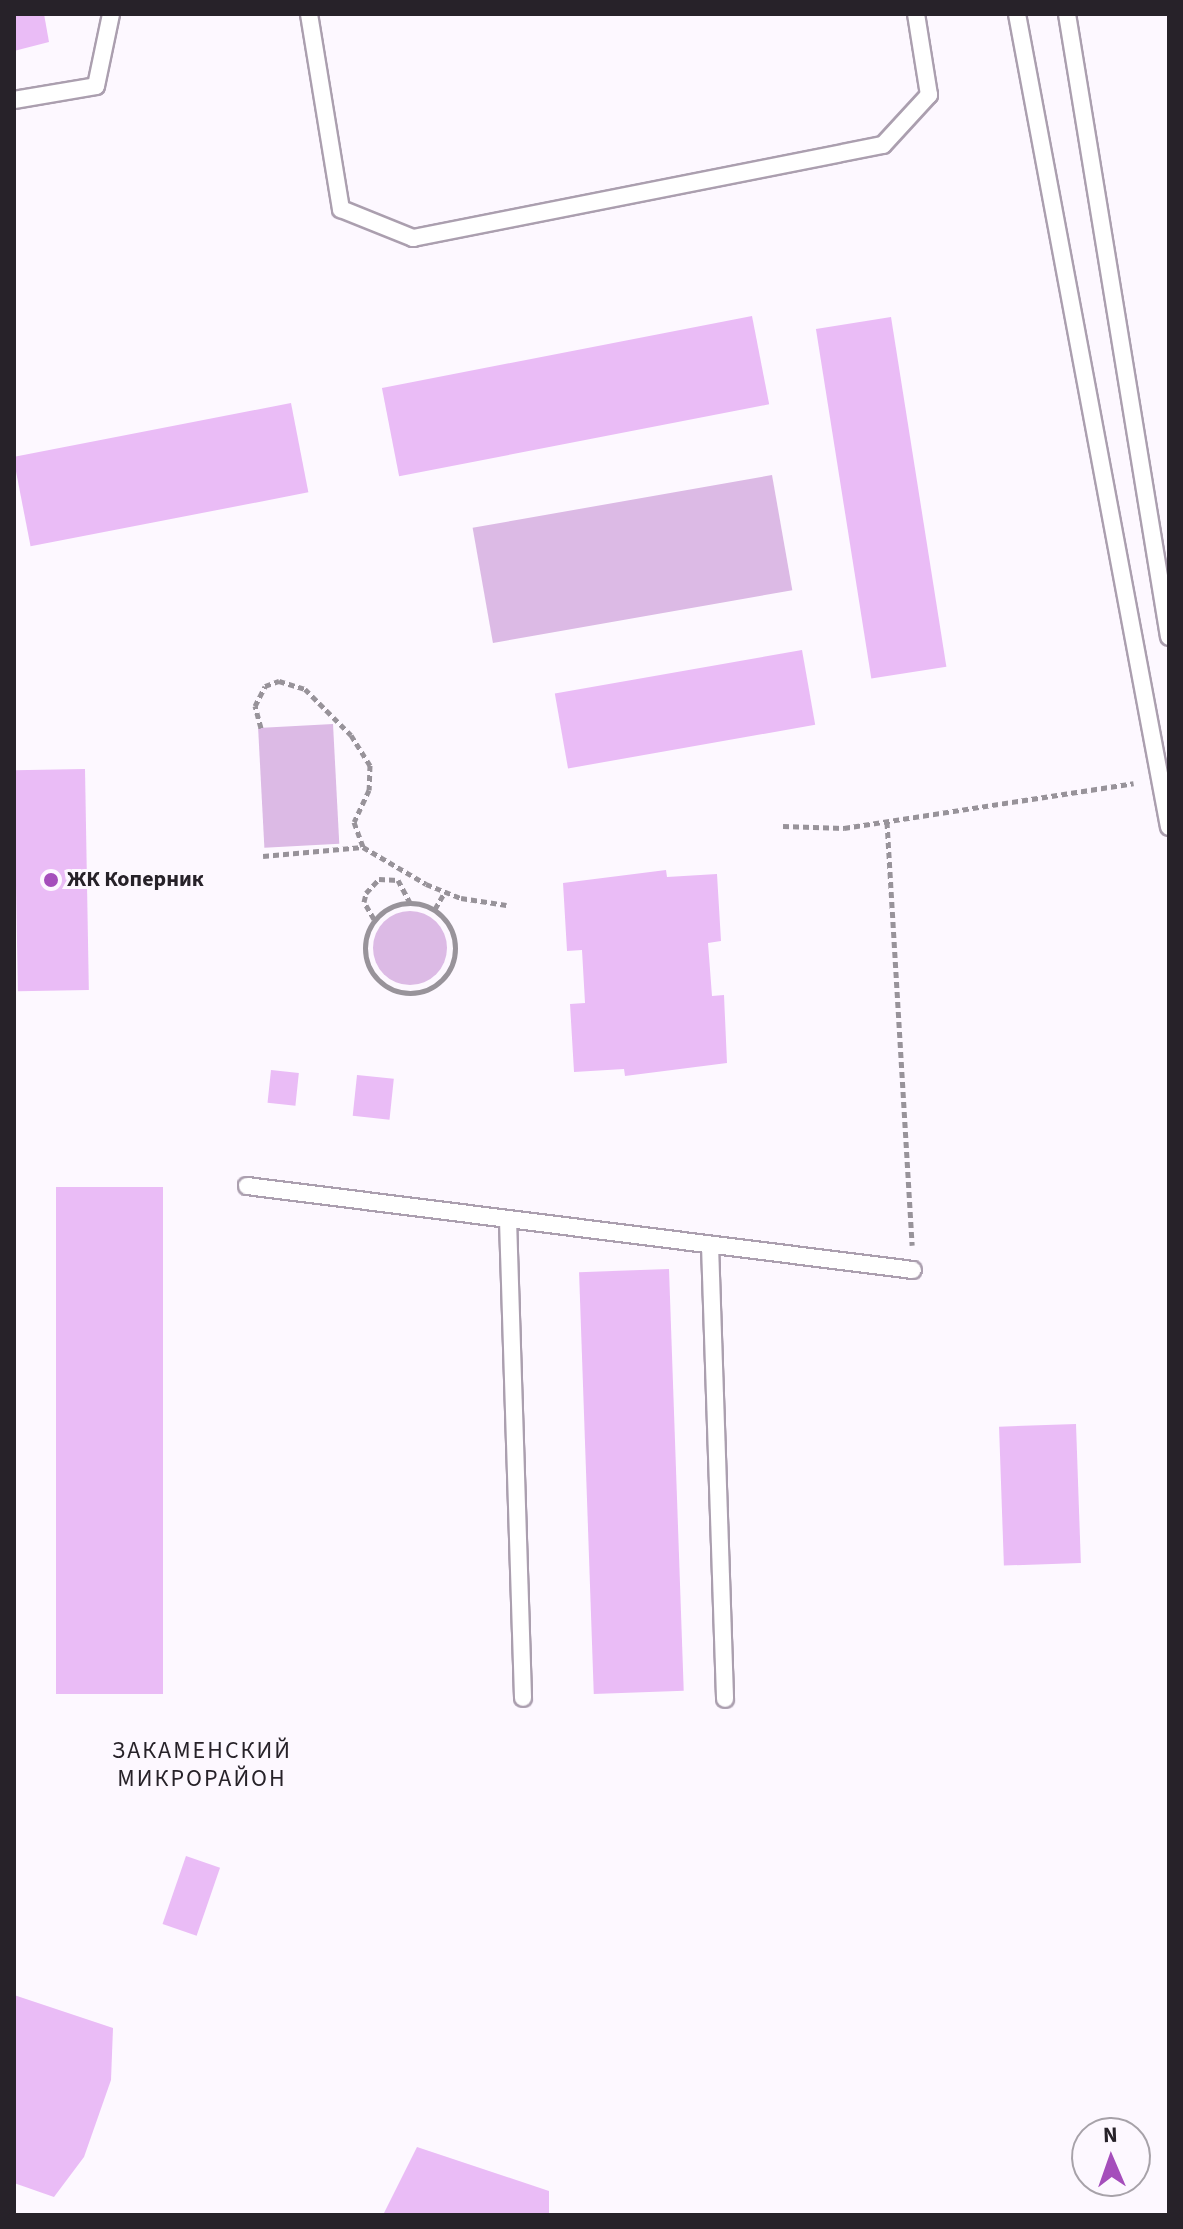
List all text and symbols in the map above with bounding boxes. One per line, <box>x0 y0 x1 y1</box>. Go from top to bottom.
place label: ЖК Коперник <box>67 867 204 893</box>
marker: ЖК Коперник <box>42 871 60 889</box>
district label: ЗАКАМЕНСКИЙ МИКРОРАЙОН <box>112 1737 292 1793</box>
north arrow <box>1071 2117 1151 2197</box>
text: N <box>1102 2119 1118 2151</box>

